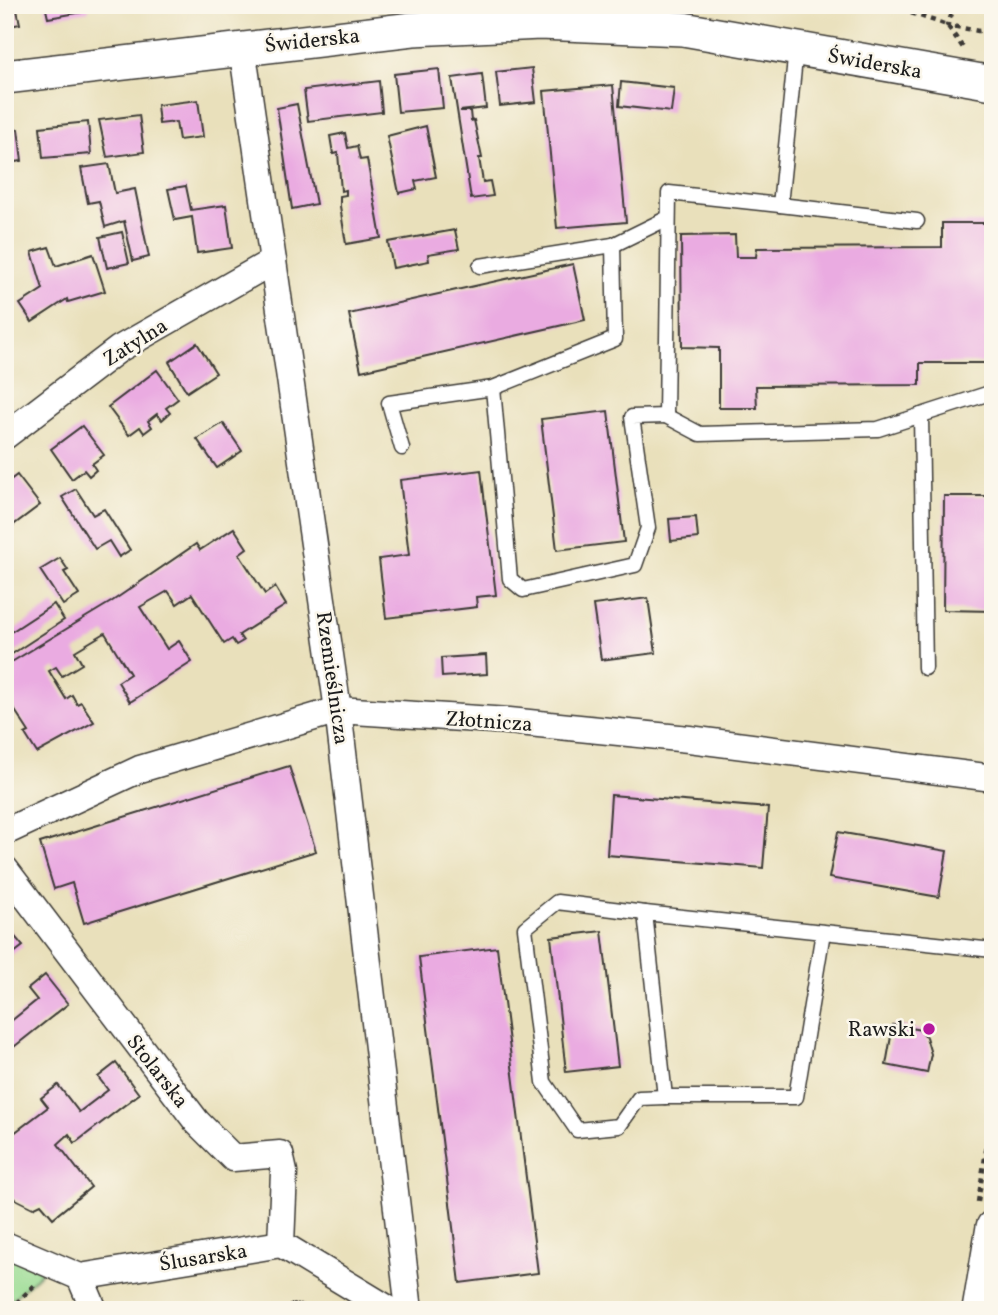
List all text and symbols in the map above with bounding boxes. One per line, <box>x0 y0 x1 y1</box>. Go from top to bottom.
street label: Świderska <box>263 22 361 61</box>
street label: Świderska <box>825 42 924 87</box>
street label: Zatylna <box>98 312 174 374</box>
street label: Rzemieślnicza <box>308 610 355 747</box>
street label: Złotnicza <box>444 705 533 740</box>
place label: Rawski <box>848 1016 915 1045</box>
marker: Rawski <box>921 1021 937 1037</box>
street label: Stolarska <box>119 1029 195 1115</box>
street label: Ślusarska <box>157 1237 249 1280</box>

